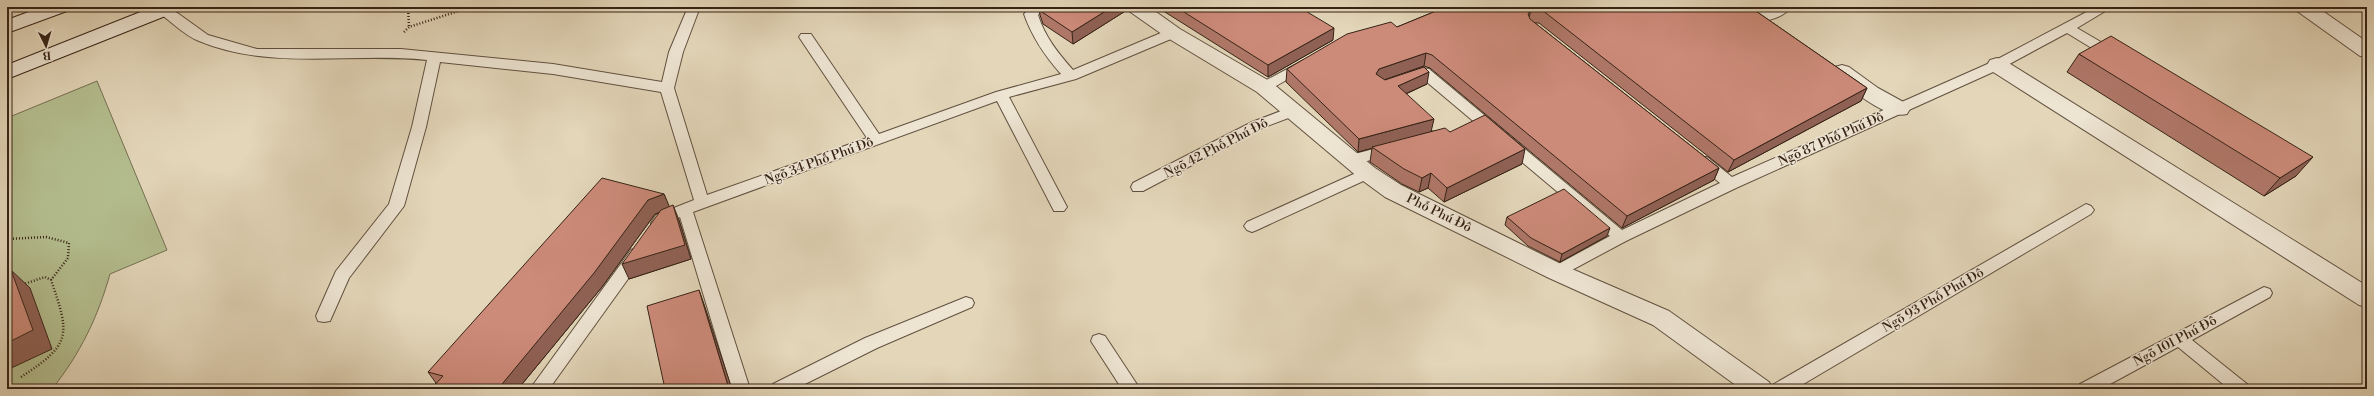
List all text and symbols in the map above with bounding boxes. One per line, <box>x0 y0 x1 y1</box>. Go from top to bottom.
north arrow <box>26 26 66 66</box>
text: B <box>42 48 52 62</box>
street label: Ngõ 87 Phố Phú Đô <box>1776 108 1886 170</box>
street label: Ngõ 42 Phố Phú Đô <box>1161 115 1271 181</box>
street label: Ngõ 34 Phố Phú Đô <box>762 134 876 188</box>
street label: Phố Phú Đô <box>1404 190 1474 236</box>
street label: Ngõ 93 Phố Phú Đô <box>1879 264 1987 336</box>
street label: Ngõ 101 Phú Đô <box>2131 312 2219 370</box>

